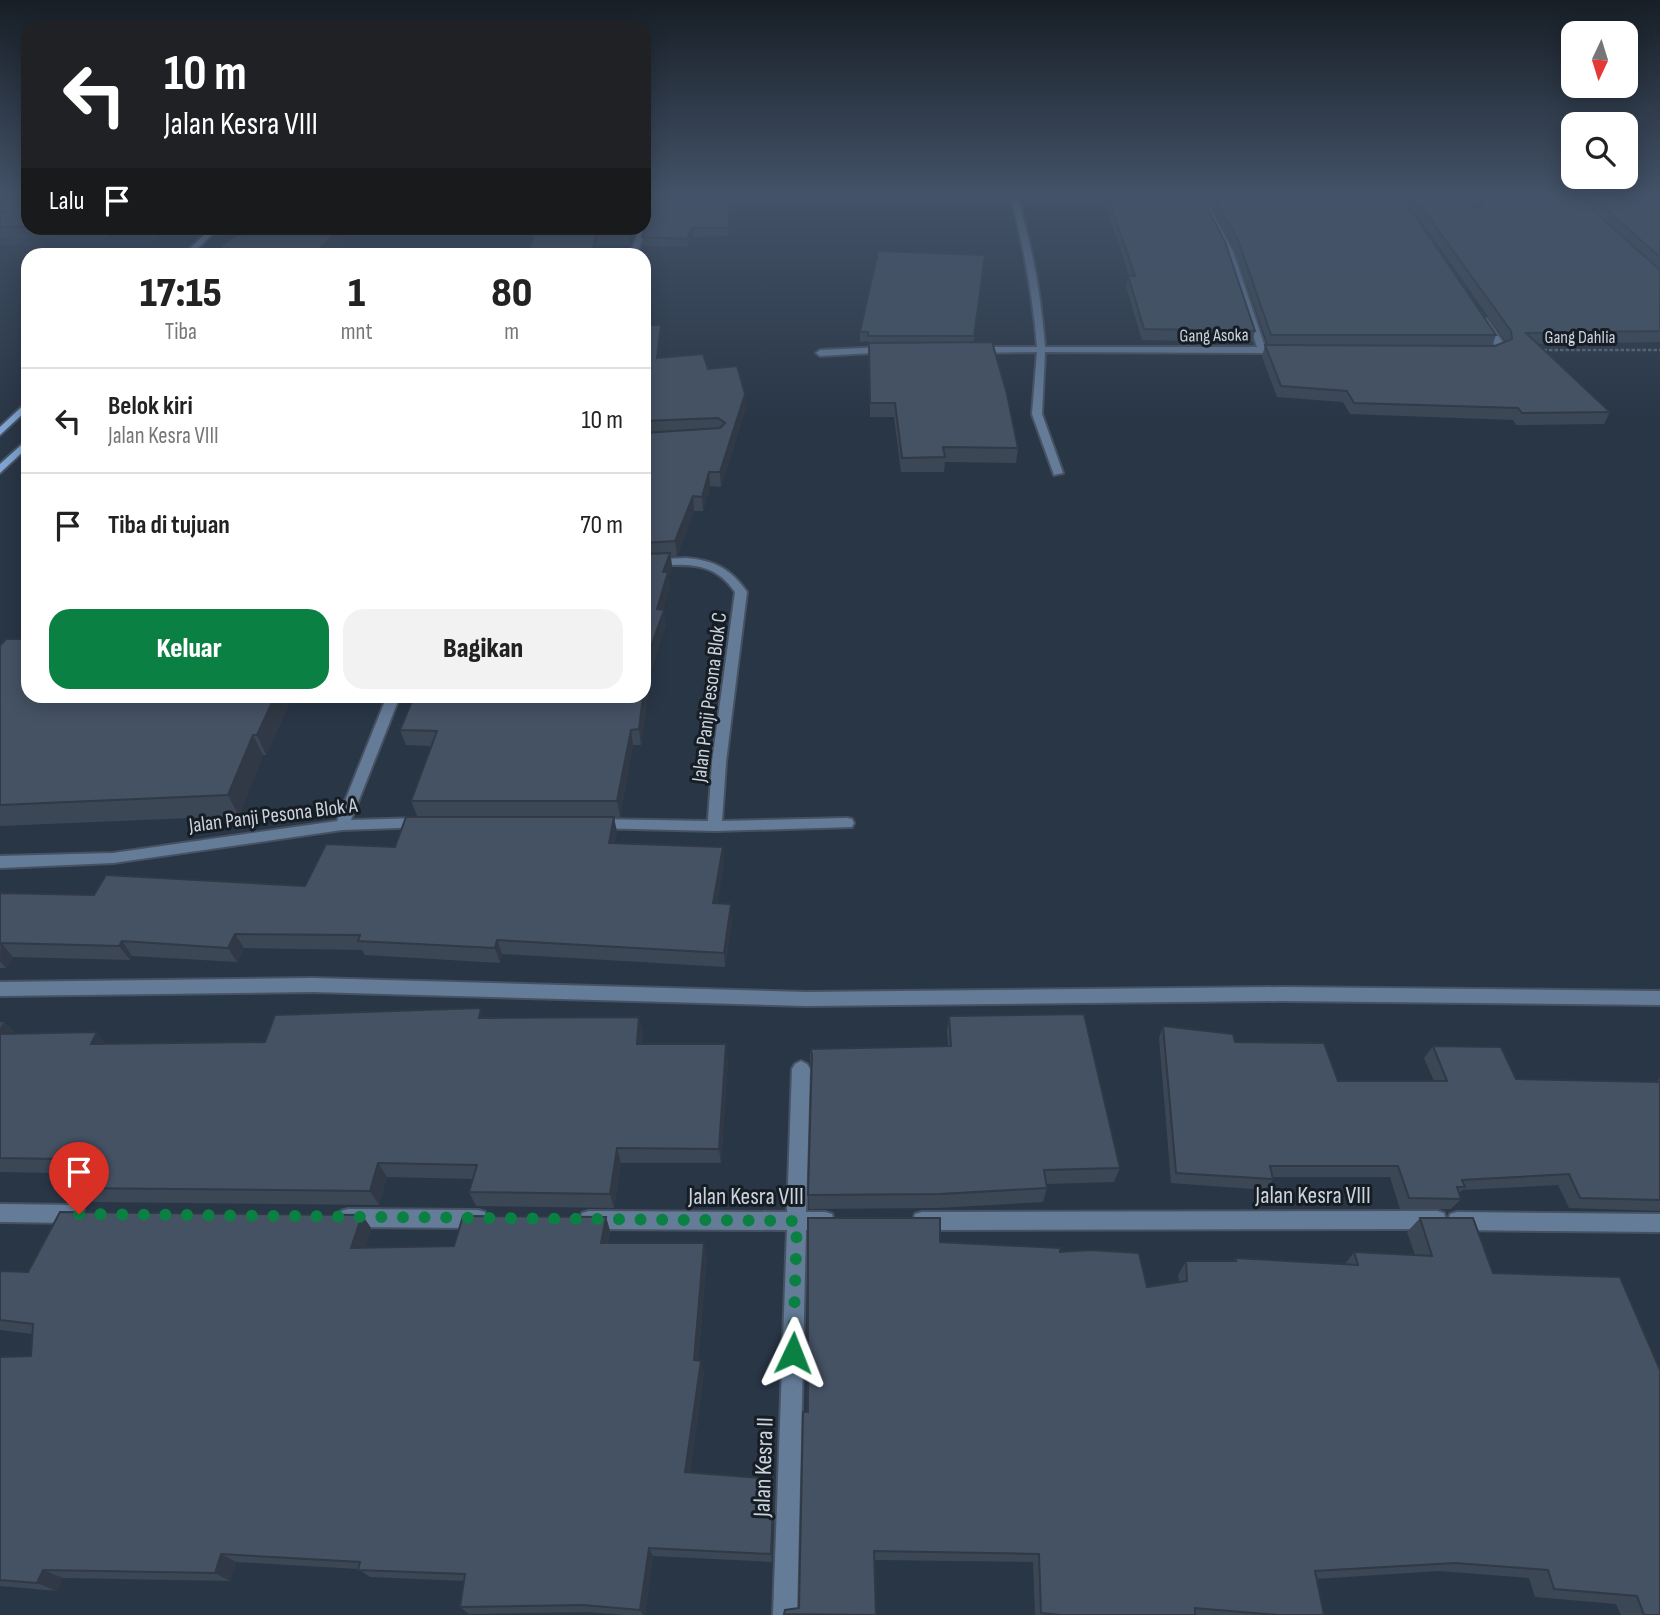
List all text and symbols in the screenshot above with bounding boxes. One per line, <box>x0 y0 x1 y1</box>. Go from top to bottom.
north arrow <box>1561 21 1638 98</box>
map controls <box>1561 21 1638 189</box>
text: 10 m <box>164 45 247 104</box>
icon: left <box>49 49 140 140</box>
text: Jalan Kesra VIII <box>164 105 318 144</box>
button: search <box>1561 112 1638 189</box>
icon: arrive <box>98 182 136 220</box>
text: Lalu <box>49 186 84 217</box>
text: 17:15 <box>140 268 222 319</box>
text: 1 <box>348 268 365 319</box>
text: 80 <box>491 268 532 319</box>
text: Tiba <box>165 318 197 346</box>
text: mnt <box>341 318 372 346</box>
text: m <box>504 318 519 346</box>
street label: Gang Asoka <box>1179 324 1249 347</box>
street label: Gang Dahlia <box>1545 327 1616 348</box>
text: Belok kiri <box>108 391 193 422</box>
icon: left <box>49 402 87 440</box>
text: 10 m <box>581 405 623 436</box>
text: Jalan Kesra VIII <box>108 422 219 450</box>
icon: arrive <box>49 507 87 545</box>
text: Tiba di tujuan <box>108 510 230 541</box>
text: 70 m <box>580 510 623 541</box>
button: Keluar <box>49 609 329 689</box>
button: Bagikan <box>343 609 623 689</box>
street label: Jalan Panji Pesona Blok C <box>687 611 732 784</box>
street label: Jalan Panji Pesona Blok A <box>186 793 360 838</box>
pin <box>49 1142 109 1214</box>
icon: arrive <box>60 1153 98 1191</box>
street label: Jalan Kesra VIII <box>1254 1181 1371 1210</box>
street label: Jalan Kesra VIII <box>687 1182 804 1211</box>
position arrow <box>756 1316 830 1390</box>
street label: Jalan Kesra II <box>747 1417 780 1518</box>

